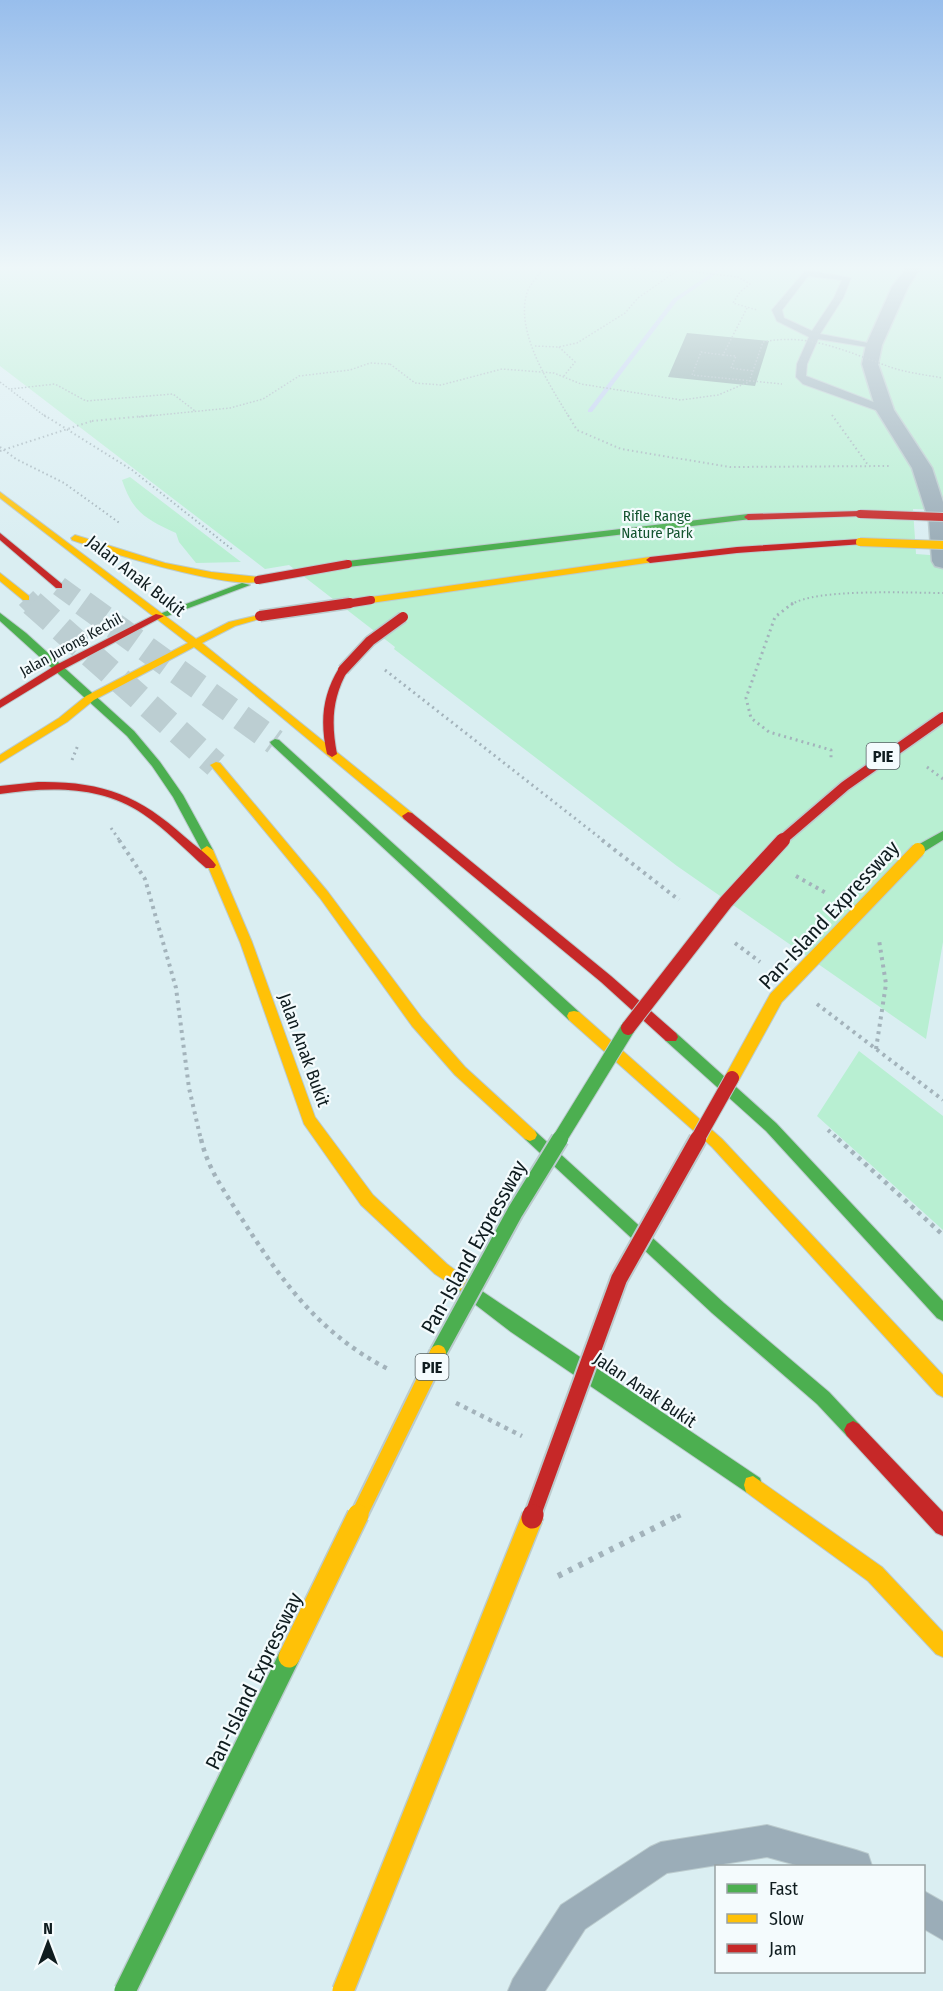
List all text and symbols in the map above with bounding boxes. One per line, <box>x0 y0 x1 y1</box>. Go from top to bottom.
park label: Rifle Range Nature Park <box>621 507 693 542</box>
street label: Jalan Anak Bukit <box>82 531 190 621</box>
street label: Jalan Jurong Kechil <box>17 609 125 681</box>
road number: PIE <box>866 743 900 769</box>
street label: Pan-Island Expressway <box>753 835 905 995</box>
street label: Jalan Anak Bukit <box>273 990 335 1110</box>
street label: Pan-Island Expressway <box>416 1155 533 1338</box>
street label: Jalan Anak Bukit <box>589 1348 701 1433</box>
road number: PIE <box>416 1354 448 1380</box>
street label: Pan-Island Expressway <box>200 1587 309 1774</box>
legend <box>715 1865 925 1973</box>
text: Fast <box>769 1878 798 1900</box>
text: Slow <box>769 1908 804 1930</box>
north arrow <box>18 1913 78 1973</box>
text: N <box>43 1919 53 1938</box>
text: Jam <box>769 1938 797 1960</box>

